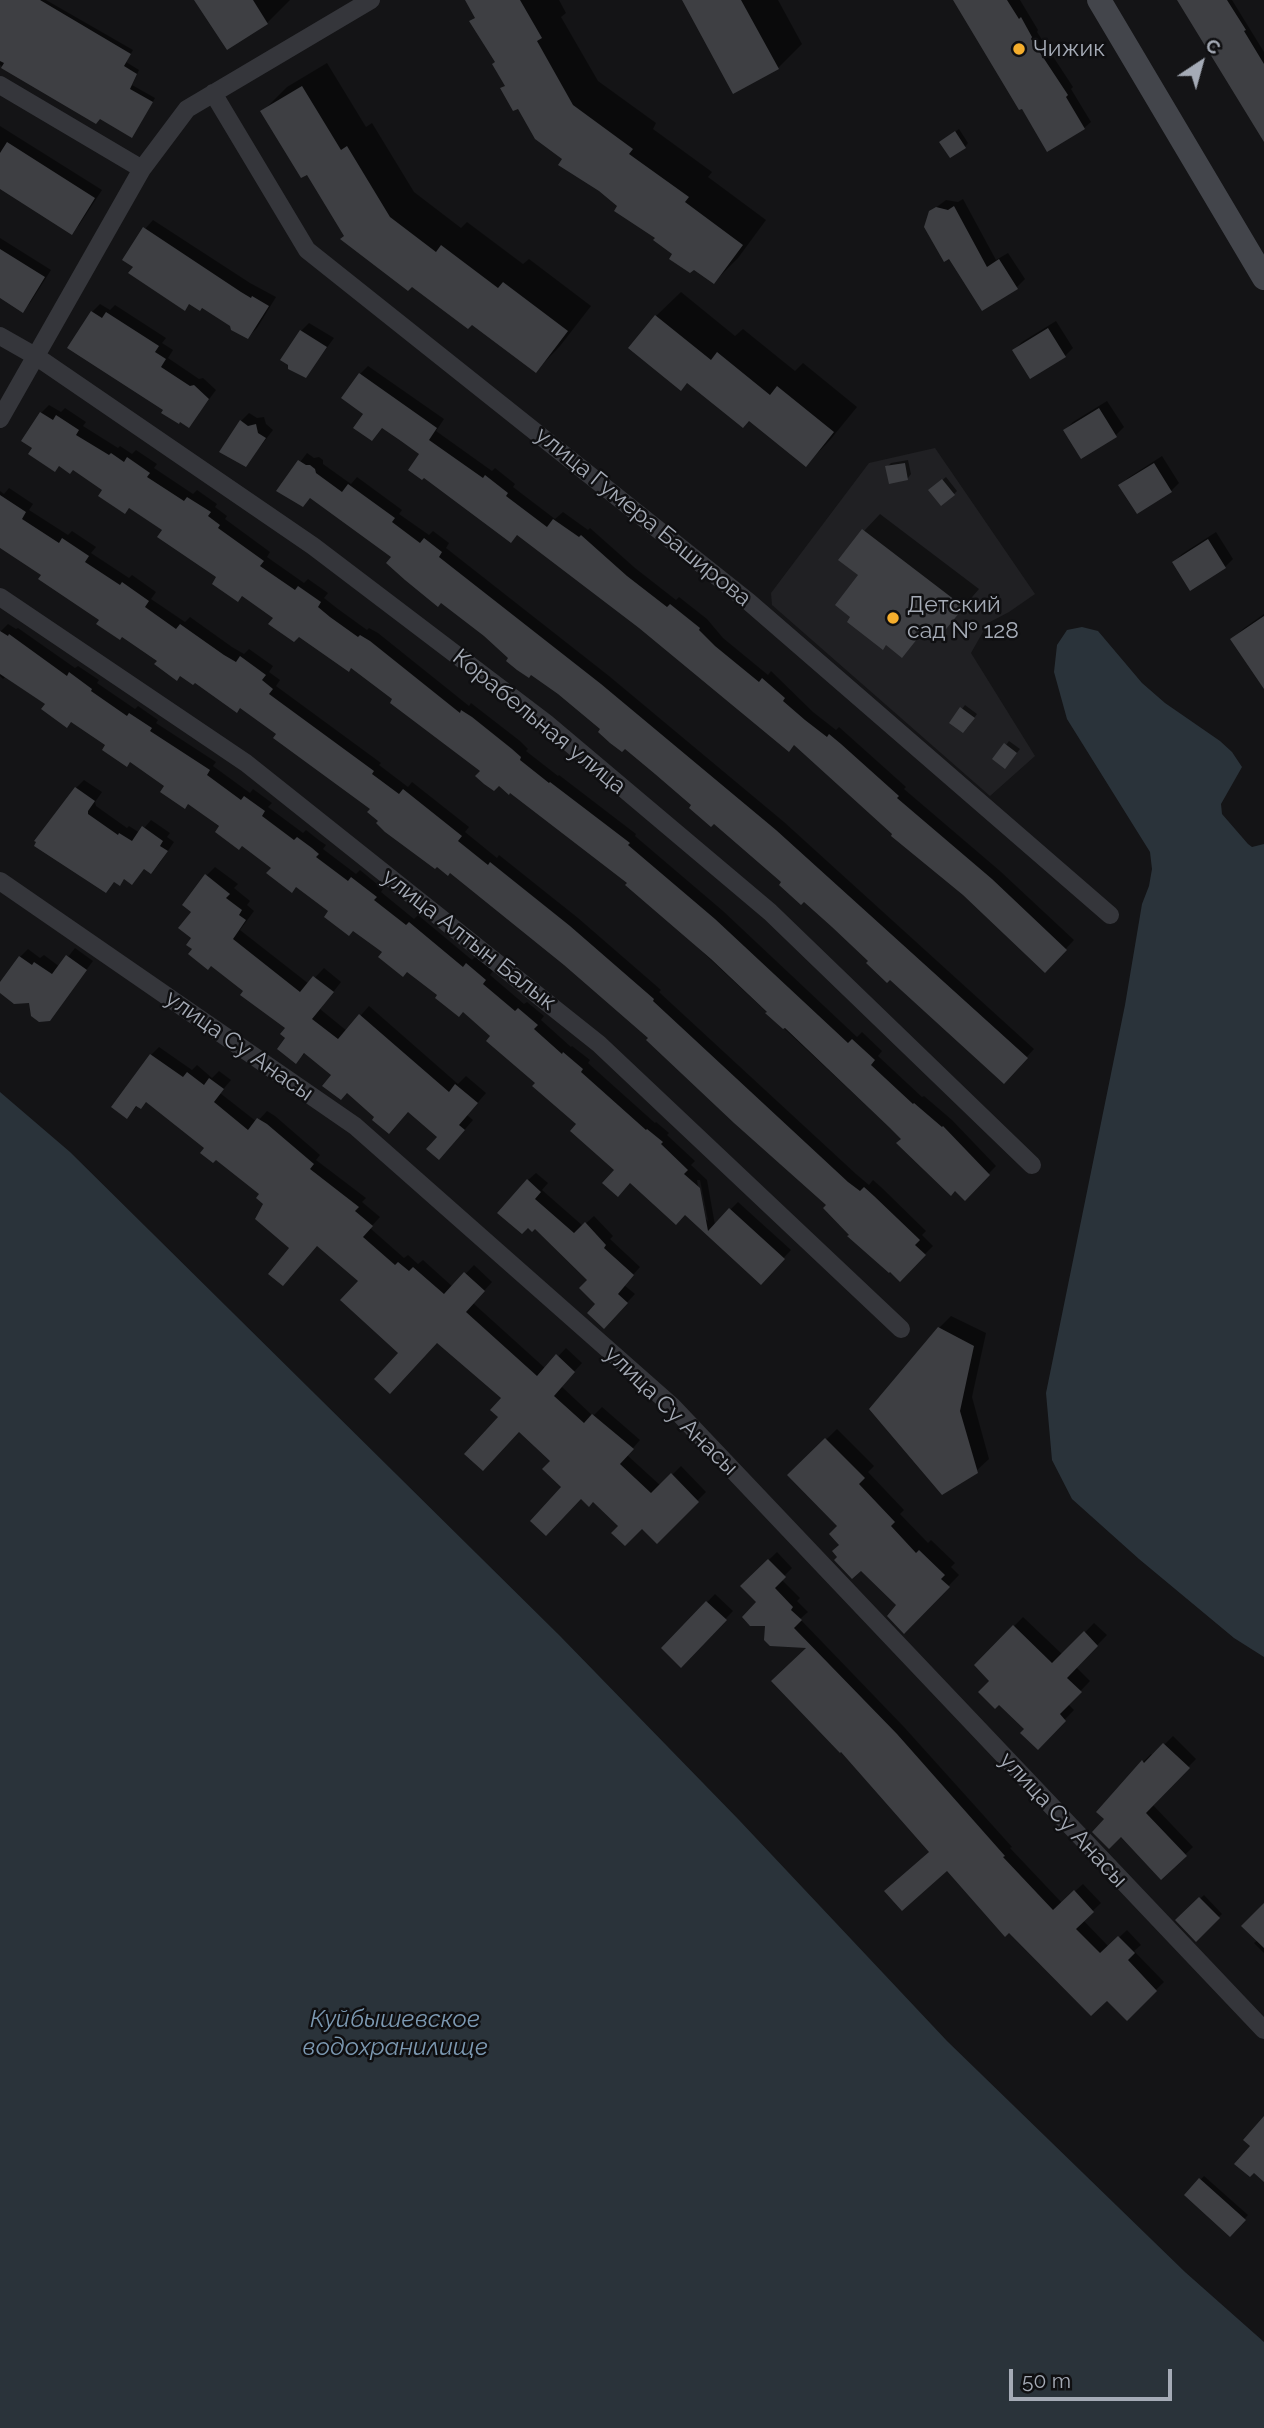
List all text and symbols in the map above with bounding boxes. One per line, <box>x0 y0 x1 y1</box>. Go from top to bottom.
north arrow <box>1166 28 1236 98</box>
text: С <box>1202 33 1225 59</box>
place label: Чижик <box>1033 35 1105 63</box>
marker: Чижик <box>1011 41 1027 57</box>
street label: улица Гумера Баширова <box>530 421 756 613</box>
place label: Детский сад № 128 <box>907 591 1019 645</box>
marker: Детский сад № 128 <box>885 610 901 626</box>
street label: Корабельная улица <box>447 644 631 800</box>
street label: улица Алтын Балык <box>376 863 562 1017</box>
street label: улица Су Анасы <box>160 985 318 1107</box>
street label: улица Су Анасы <box>599 1340 743 1482</box>
street label: улица Су Анасы <box>993 1747 1133 1893</box>
water label: Куйбышевское водохранилище <box>302 2006 488 2062</box>
scale bar <box>1012 2354 1175 2398</box>
text: 50 m <box>1022 2368 1071 2393</box>

